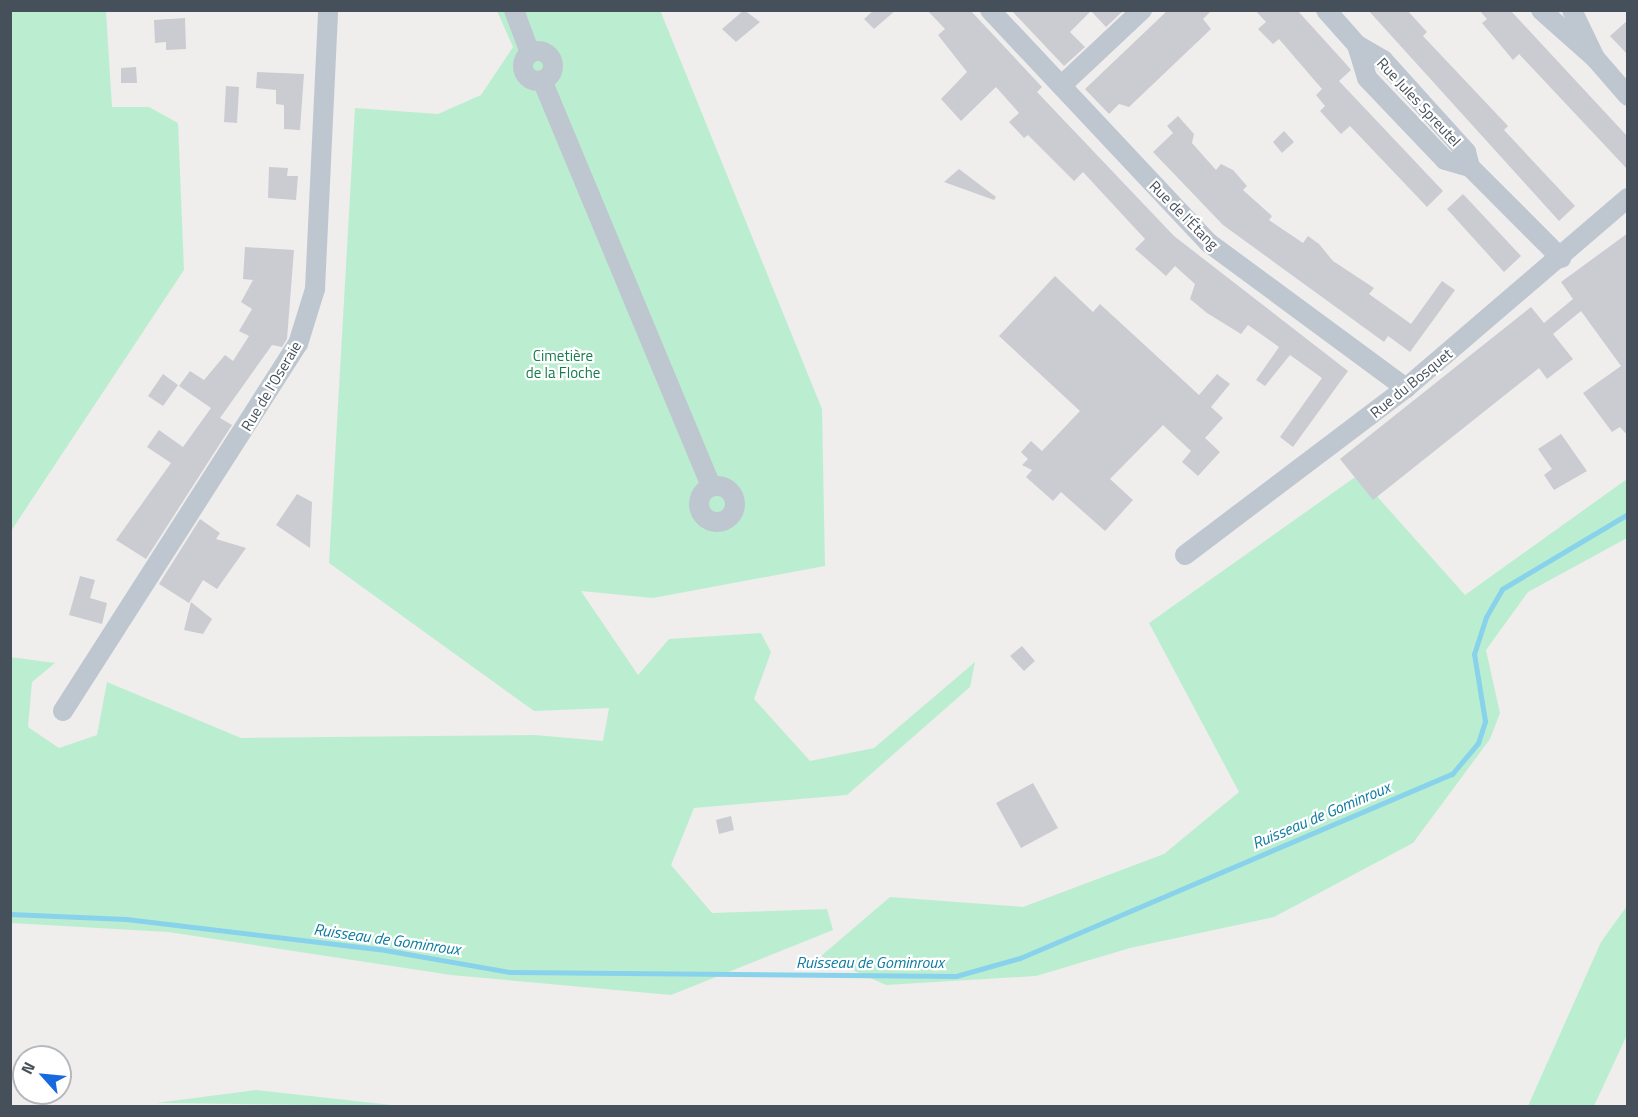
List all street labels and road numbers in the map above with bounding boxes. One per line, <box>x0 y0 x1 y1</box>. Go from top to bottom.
street label: Rue Jules Spreutel <box>1373 54 1465 150</box>
street label: Rue de l'Étang <box>1146 177 1222 253</box>
street label: Rue de l'Oseraie <box>237 338 305 434</box>
street label: Rue du Bosquet <box>1366 345 1456 421</box>

